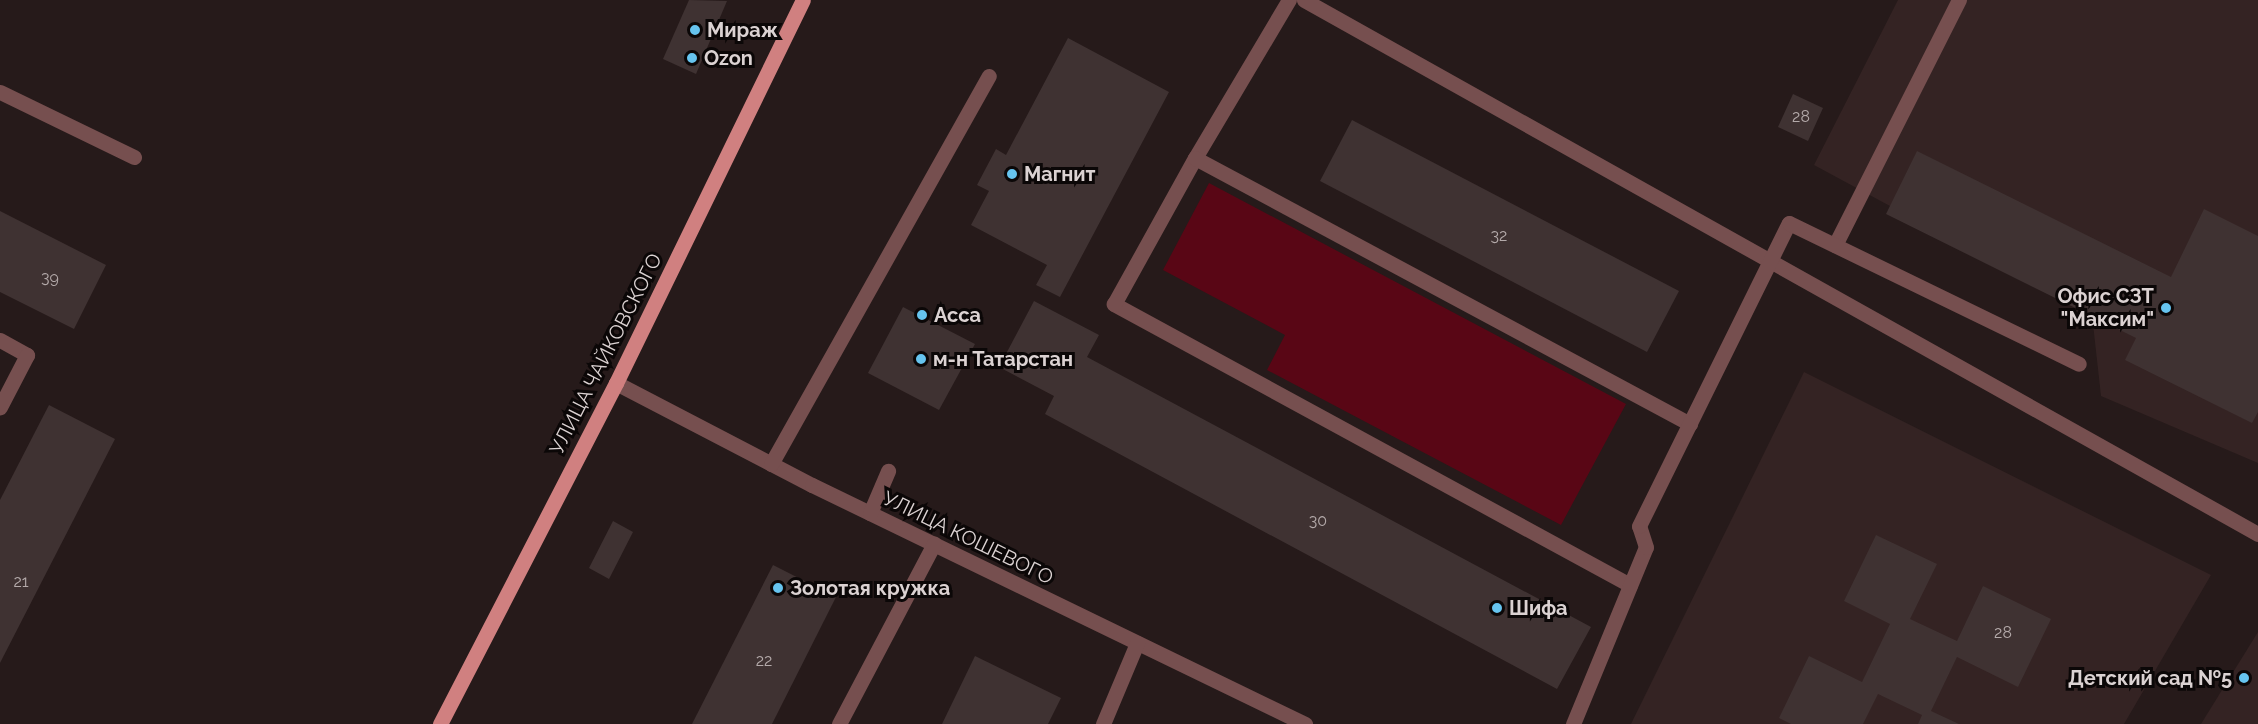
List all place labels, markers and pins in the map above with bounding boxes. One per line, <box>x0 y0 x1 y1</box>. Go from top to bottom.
place label: Мираж <box>707 18 778 42</box>
marker: Мираж <box>688 23 702 37</box>
place label: Ozon <box>704 46 753 70</box>
marker: Ozon <box>685 51 699 65</box>
place label: Магнит <box>1024 162 1095 186</box>
marker: Магнит <box>1005 167 1019 181</box>
place label: Офис СЗТ "Максим" <box>2057 284 2154 331</box>
marker: Офис СЗТ "Максим" <box>2159 301 2173 315</box>
place label: Acca <box>934 303 981 327</box>
marker: Acca <box>915 308 929 322</box>
place label: м-н Татарстан <box>933 347 1074 371</box>
marker: м-н Татарстан <box>914 352 928 366</box>
place label: Золотая кружка <box>790 576 950 600</box>
marker: Золотая кружка <box>771 581 785 595</box>
place label: Шифа <box>1509 596 1568 620</box>
marker: Шифа <box>1490 601 1504 615</box>
place label: Детский сад №5 <box>2068 666 2232 690</box>
marker: Детский сад №5 <box>2237 671 2251 685</box>

